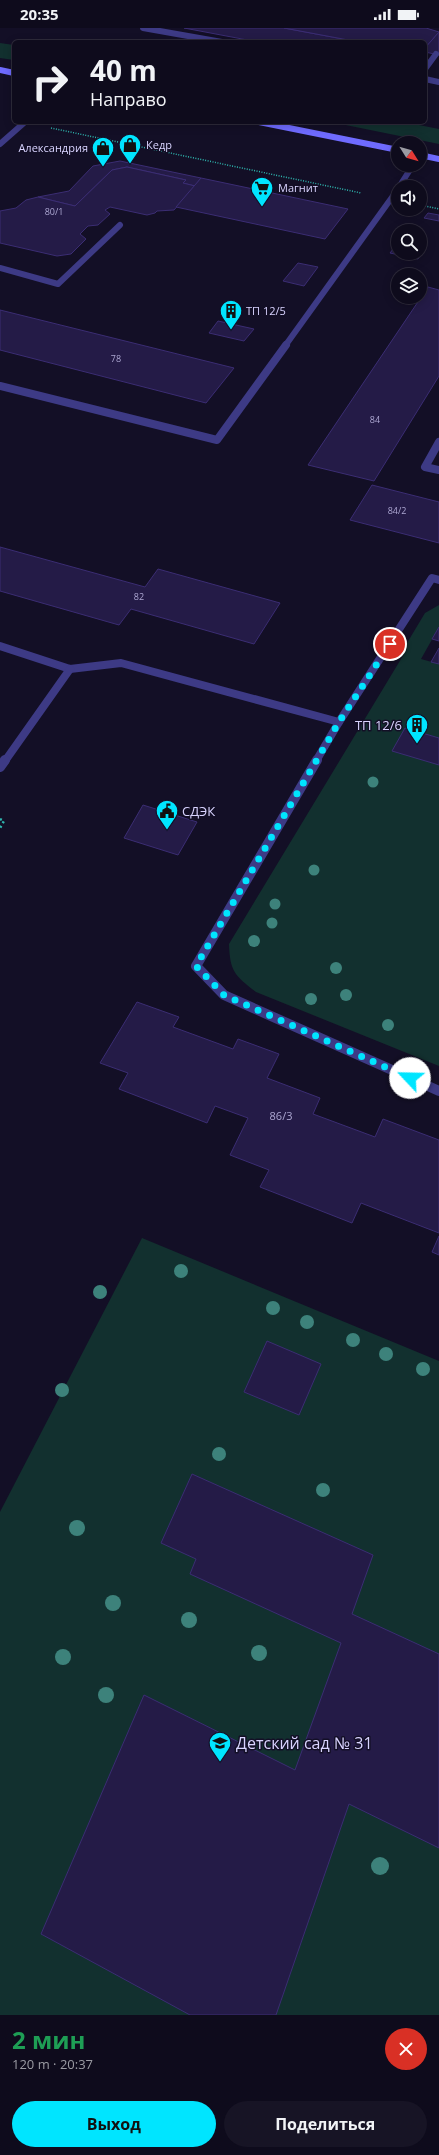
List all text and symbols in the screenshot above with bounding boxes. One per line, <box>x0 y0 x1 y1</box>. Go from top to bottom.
text: 20:35 <box>20 4 59 24</box>
text: 40 m <box>90 51 157 89</box>
icon: right <box>24 56 76 108</box>
text: Направо <box>90 87 167 111</box>
shop icon: Кедр <box>117 132 143 165</box>
shop icon: Александрия <box>90 135 116 168</box>
north arrow <box>391 136 427 172</box>
map controls <box>391 136 427 304</box>
place label: Кедр <box>146 137 172 152</box>
place label: Александрия <box>18 140 88 155</box>
supermarket icon: Магнит <box>249 175 275 208</box>
place label: Магнит <box>278 180 318 195</box>
button: sound <box>391 180 427 216</box>
house number: 80/1 <box>45 205 63 218</box>
button: search <box>391 224 427 260</box>
button: layers <box>391 268 427 304</box>
building icon: ТП 12/5 <box>218 298 244 331</box>
place label: ТП 12/5 <box>246 303 286 318</box>
house number: 78 <box>111 352 121 365</box>
house number: 84 <box>370 413 380 426</box>
house number: 84/2 <box>388 504 406 517</box>
house number: 82 <box>134 590 144 603</box>
pin <box>373 627 407 661</box>
icon: arrive <box>379 633 401 655</box>
building icon: ТП 12/6 <box>404 712 430 745</box>
place label: ТП 12/6 <box>355 716 402 734</box>
public building icon: СДЭК <box>154 798 180 831</box>
place label: СДЭК <box>182 802 215 820</box>
position arrow <box>389 1057 431 1099</box>
house number: 86/3 <box>270 1108 292 1123</box>
school or university icon: Детский сад № 31 <box>207 1730 233 1763</box>
place label: Детский сад № 31 <box>236 1732 373 1754</box>
text: 2 мин <box>12 2023 85 2056</box>
button: close <box>385 2028 427 2070</box>
text: 120 m · 20:37 <box>12 2055 93 2073</box>
button: Выход <box>12 2101 216 2147</box>
button: Поделиться <box>224 2101 427 2147</box>

